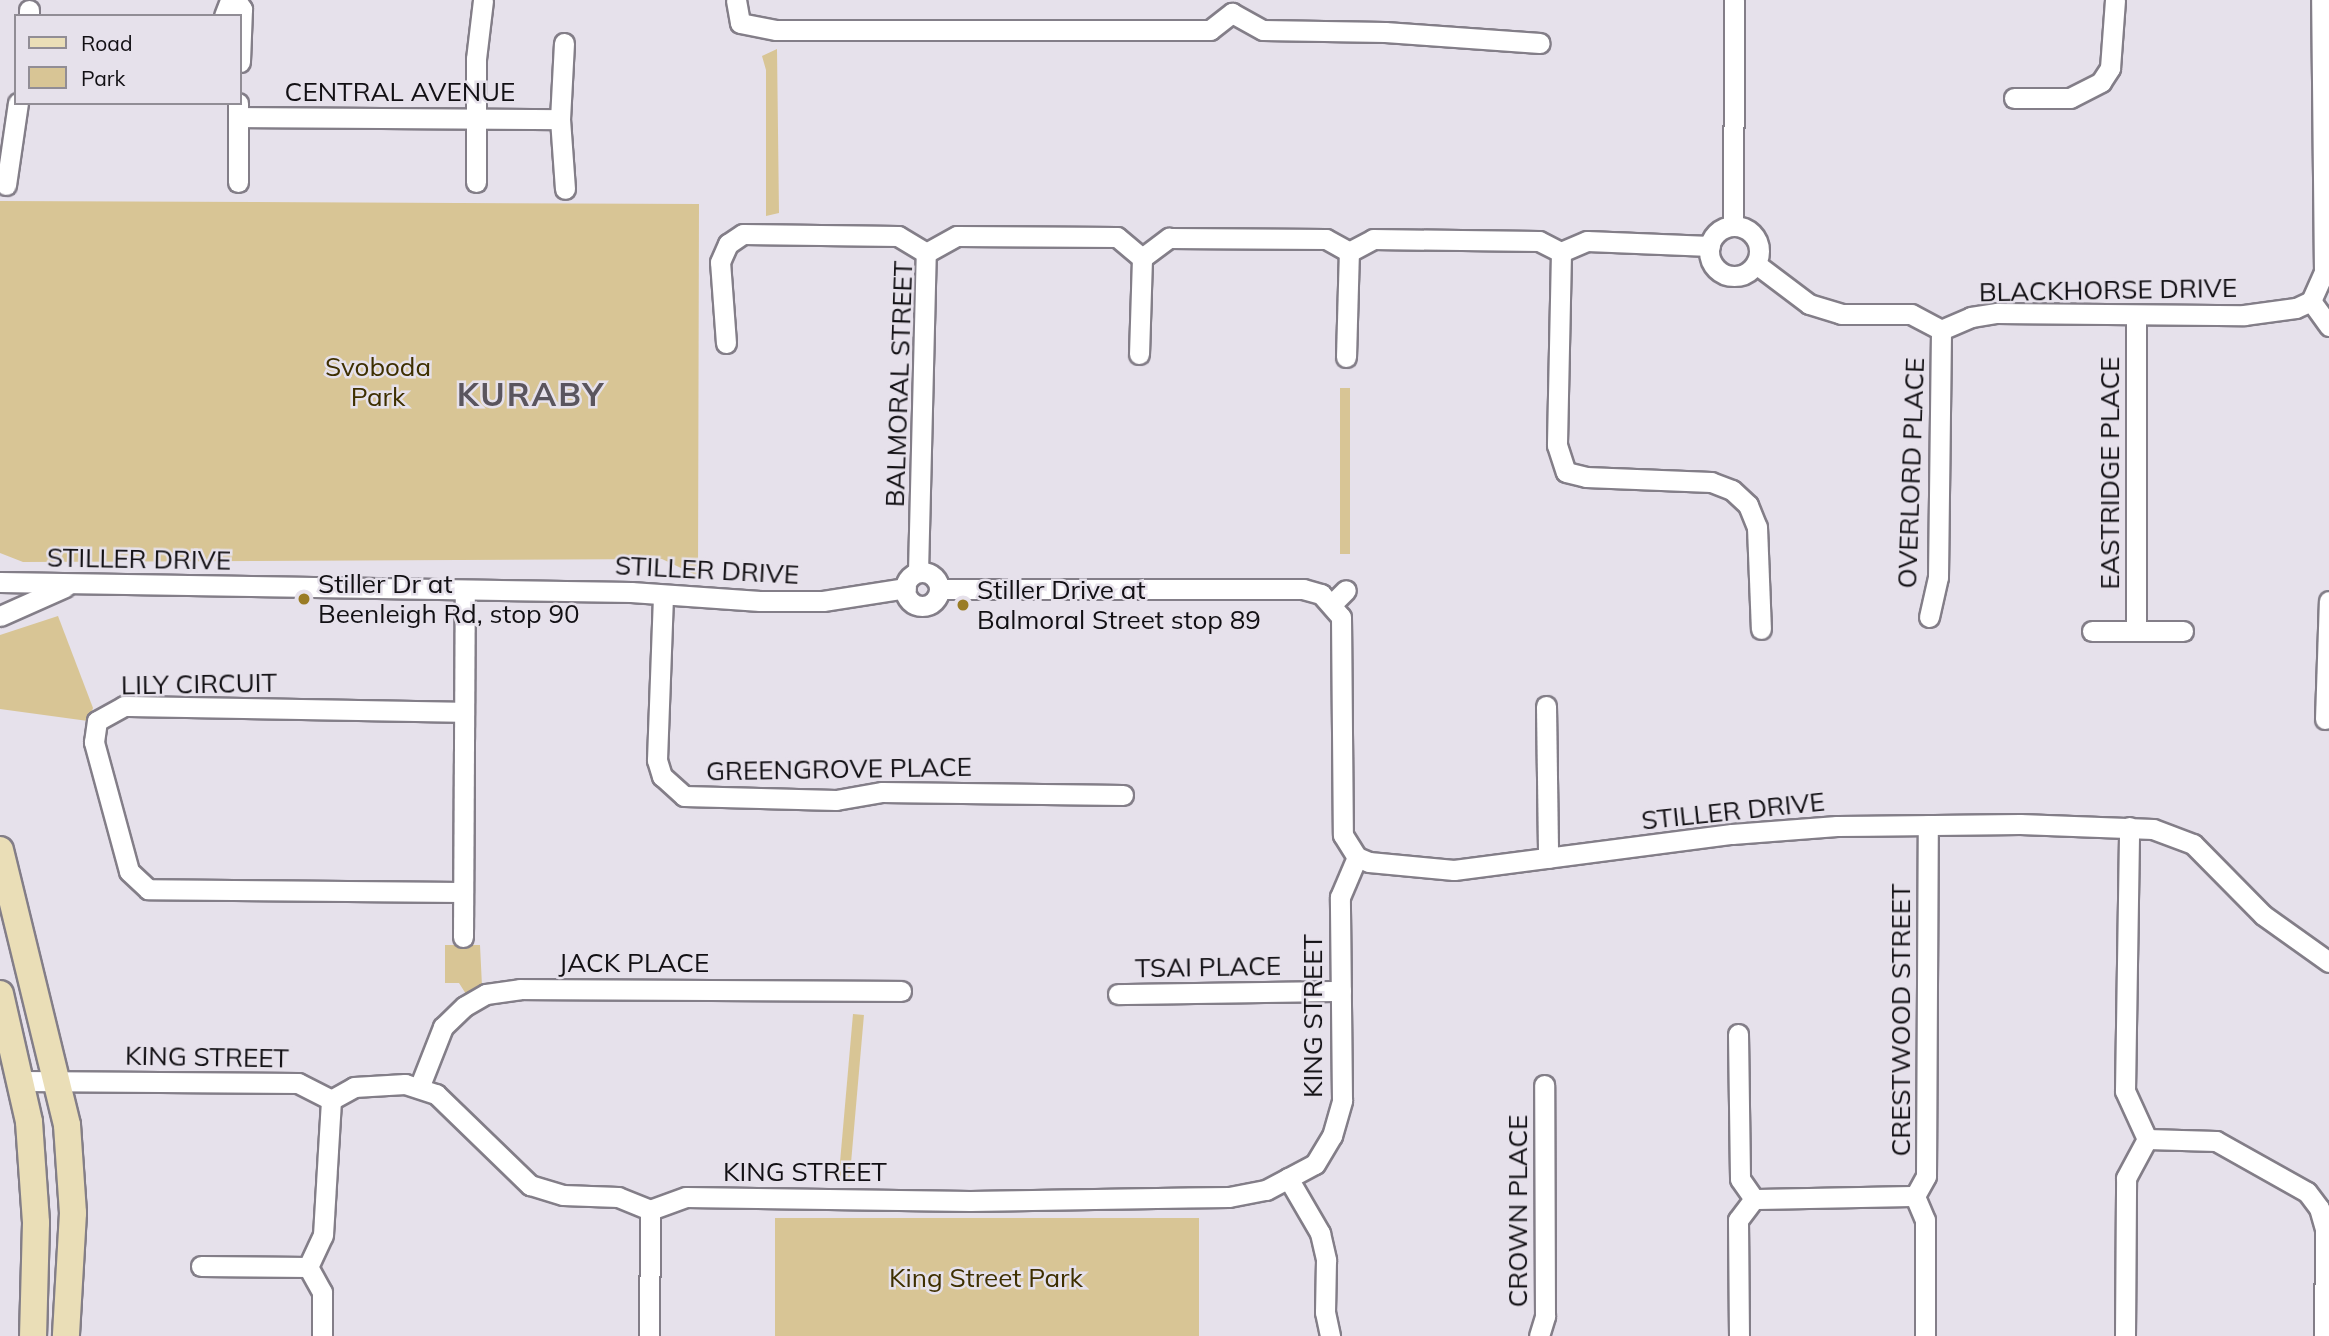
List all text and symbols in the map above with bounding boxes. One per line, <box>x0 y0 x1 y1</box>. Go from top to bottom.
legend <box>14 14 242 105</box>
text: Road <box>81 30 132 56</box>
text: Park <box>81 65 125 91</box>
street label: CENTRAL AVENUE <box>285 76 515 108</box>
street label: BALMORAL STREET <box>879 260 919 508</box>
street label: BLACKHORSE DRIVE <box>1979 272 2237 308</box>
park label: Svoboda Park <box>325 351 431 412</box>
street label: EASTRIDGE PLACE <box>2094 356 2126 590</box>
street label: OVERLORD PLACE <box>1891 357 1931 589</box>
district label: KURABY <box>457 374 605 414</box>
street label: STILLER DRIVE <box>47 542 231 576</box>
street label: STILLER DRIVE <box>614 550 800 590</box>
place label: Stiller Dr at Beenleigh Rd, stop 90 <box>318 568 580 630</box>
place label: Stiller Drive at Balmoral Street stop 89 <box>977 574 1261 636</box>
marker: Stiller Dr at Beenleigh Rd, stop 90 <box>296 591 312 607</box>
marker: Stiller Drive at Balmoral Street stop 89 <box>955 597 971 613</box>
street label: LILY CIRCUIT <box>121 667 277 701</box>
street label: GREENGROVE PLACE <box>706 751 972 787</box>
street label: STILLER DRIVE <box>1640 786 1826 836</box>
street label: CRESTWOOD STREET <box>1885 884 1917 1156</box>
street label: KING STREET <box>1297 934 1329 1098</box>
street label: JACK PLACE <box>559 947 709 979</box>
street label: TSAI PLACE <box>1135 950 1281 984</box>
street label: KING STREET <box>125 1040 289 1074</box>
street label: CROWN PLACE <box>1502 1115 1534 1307</box>
street label: KING STREET <box>723 1156 887 1188</box>
park label: King Street Park <box>889 1262 1083 1294</box>

